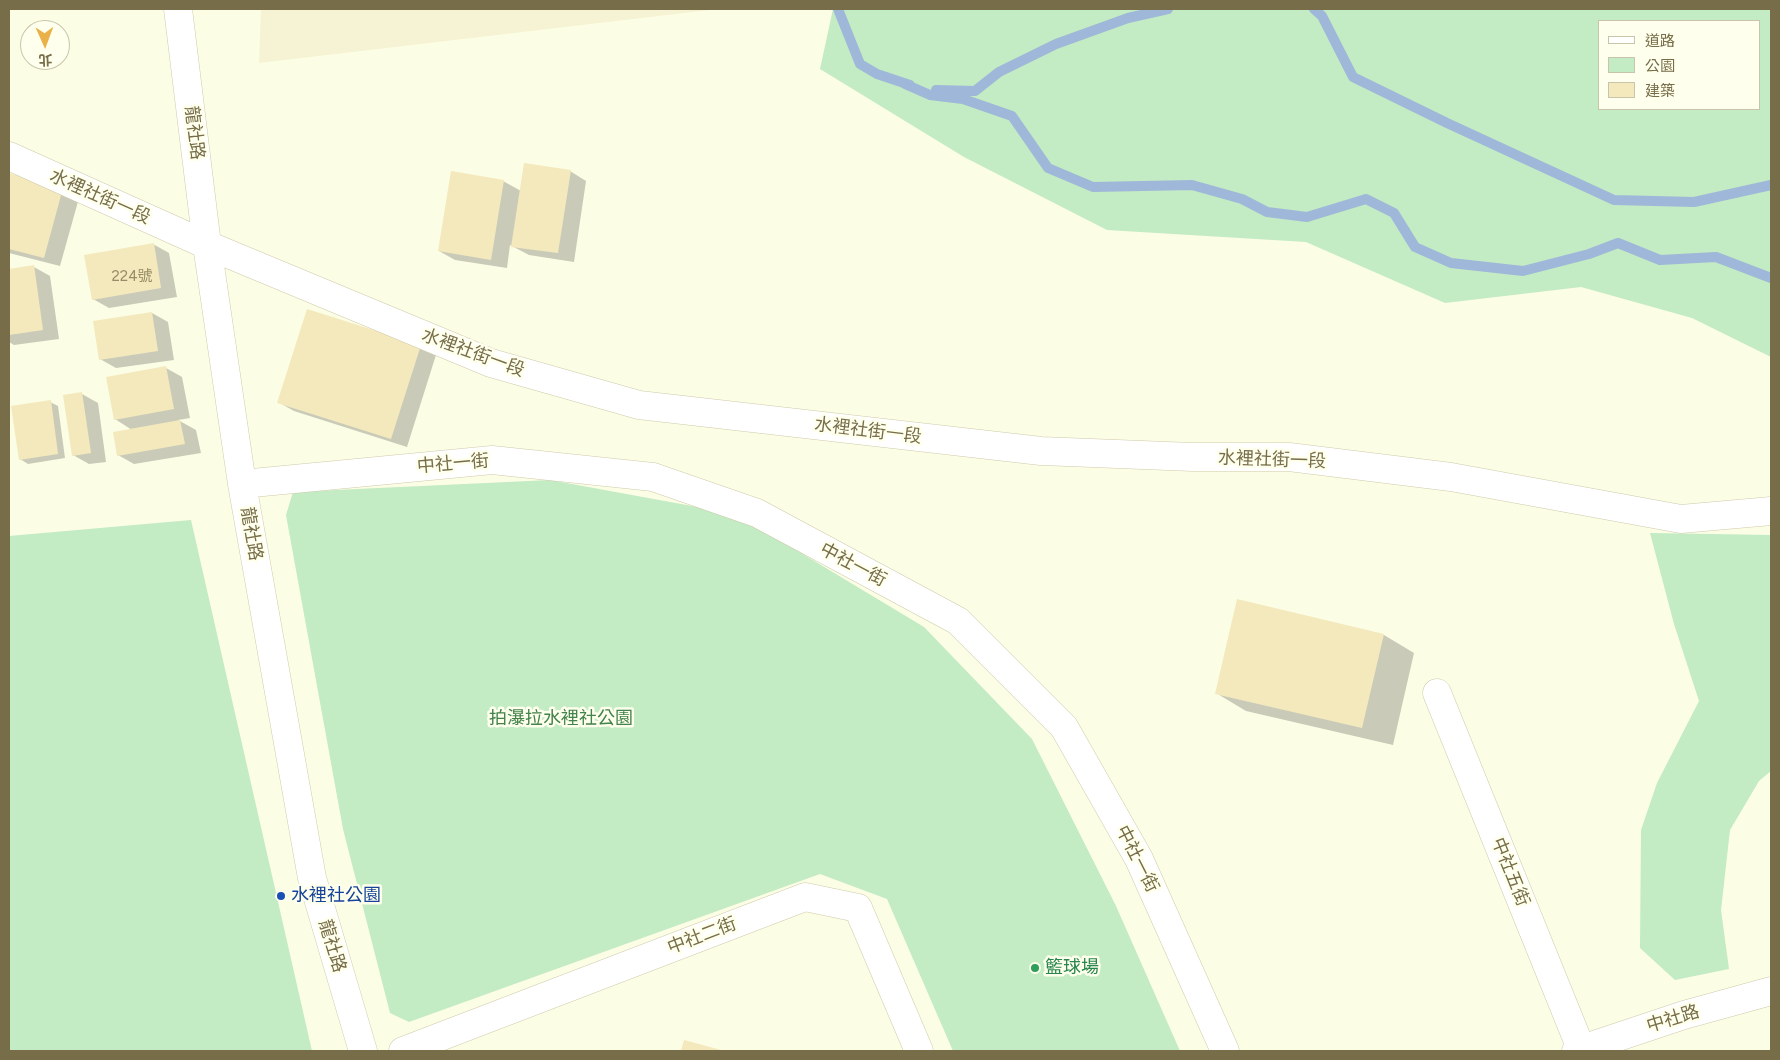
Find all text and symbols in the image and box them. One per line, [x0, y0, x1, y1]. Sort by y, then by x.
north arrow [20, 20, 70, 70]
legend [1598, 20, 1760, 110]
text: 道路 [1645, 32, 1675, 50]
text: 北 [38, 51, 53, 68]
text: 公園 [1645, 57, 1675, 75]
text: 建築 [1645, 82, 1675, 100]
street label: 龍社路 [180, 105, 208, 161]
street label: 水裡社街一段 [46, 165, 154, 229]
house number: 224號 [111, 268, 153, 286]
street label: 水裡社街一段 [419, 324, 527, 382]
street label: 水裡社街一段 [813, 414, 923, 448]
street label: 水裡社街一段 [1218, 447, 1326, 473]
street label: 中社一街 [416, 450, 490, 478]
street label: 龍社路 [236, 506, 266, 562]
street label: 中社一街 [816, 539, 890, 591]
park label: 拍瀑拉水裡社公園 [489, 708, 633, 730]
street label: 中社一街 [1111, 822, 1163, 896]
street label: 中社五街 [1487, 835, 1533, 909]
place label: 水裡社公園 [291, 885, 381, 907]
marker: 水裡社公園 [275, 890, 287, 902]
street label: 中社二街 [665, 913, 739, 959]
street label: 龍社路 [314, 917, 350, 975]
place label: 籃球場 [1045, 957, 1099, 979]
marker: 籃球場 [1029, 962, 1041, 974]
street label: 中社路 [1644, 1001, 1702, 1037]

